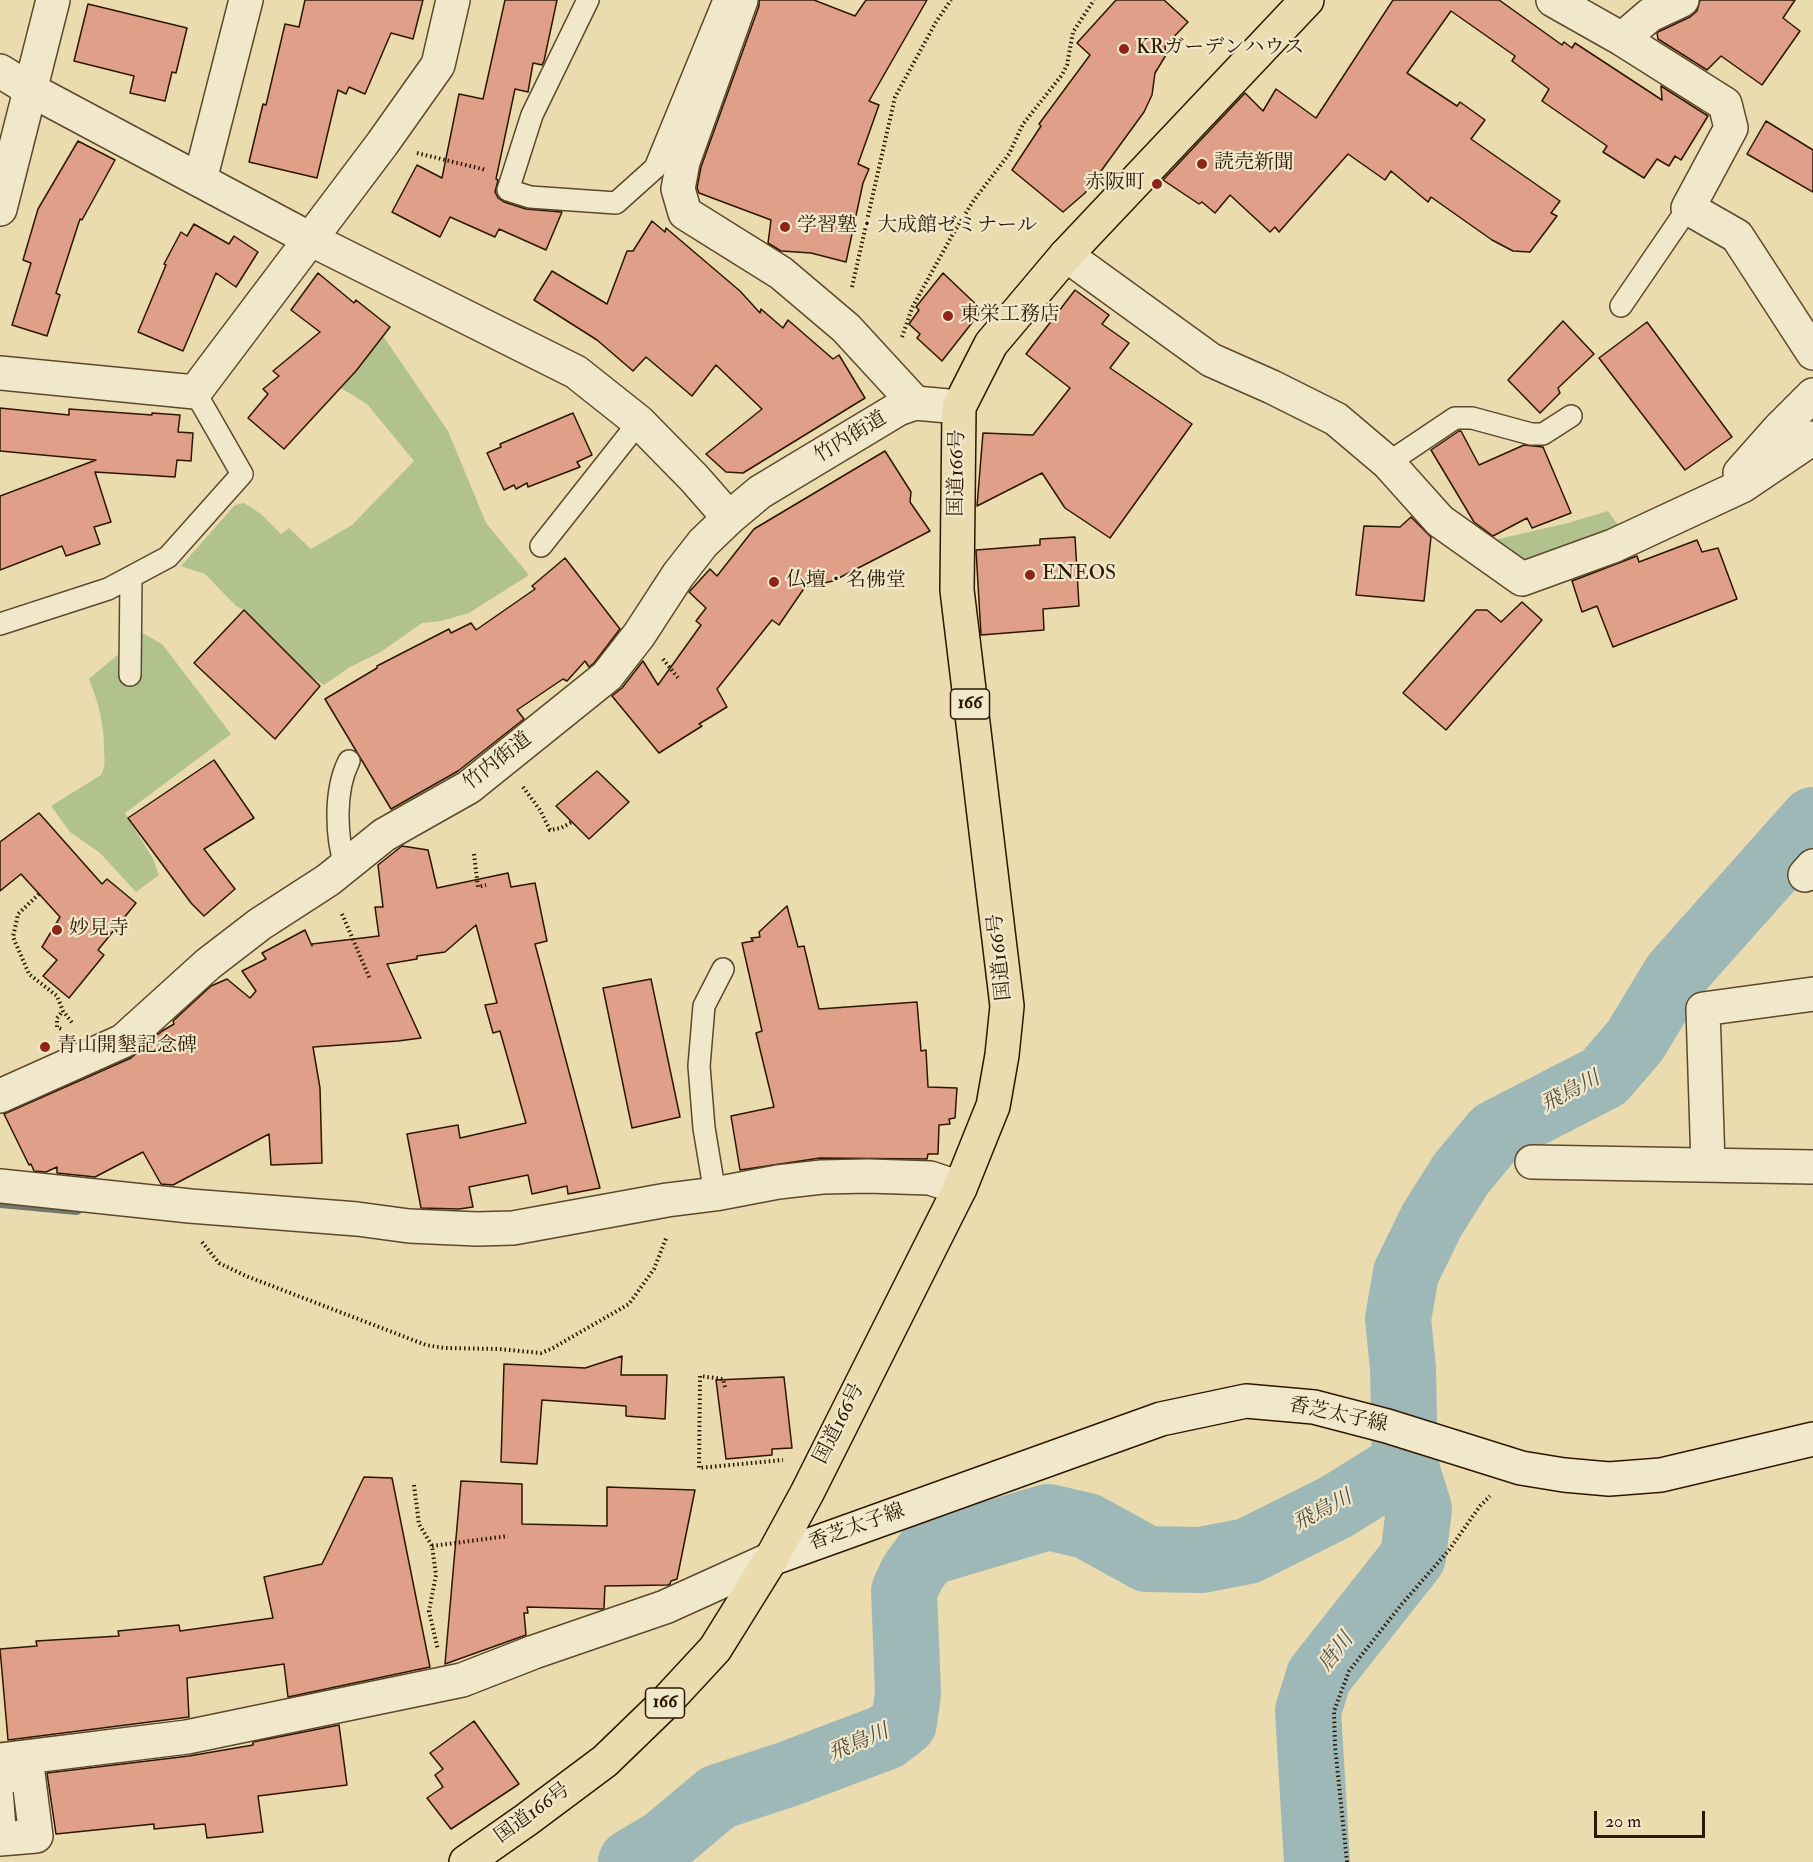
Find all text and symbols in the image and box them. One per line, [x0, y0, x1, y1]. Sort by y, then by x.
place label: KRガーデンハウス [1136, 37, 1304, 61]
marker: KRガーデンハウス [1117, 42, 1131, 56]
place label: 読売新聞 [1214, 152, 1294, 176]
marker: 読売新聞 [1195, 157, 1209, 171]
place label: 赤阪町 [1085, 172, 1145, 196]
marker: 赤阪町 [1150, 177, 1164, 191]
place label: 学習塾・大成館ゼミナール [797, 215, 1037, 239]
marker: 学習塾・大成館ゼミナール [778, 220, 792, 234]
place label: 東栄工務店 [960, 304, 1060, 328]
marker: 東栄工務店 [941, 309, 955, 323]
street label: 竹内街道 [811, 407, 891, 469]
street label: 国道166号 [945, 429, 971, 517]
place label: ENEOS [1042, 563, 1116, 587]
marker: ENEOS [1023, 568, 1037, 582]
place label: 仏壇・名佛堂 [786, 570, 906, 594]
marker: 仏壇・名佛堂 [767, 575, 781, 589]
road number: 166 [950, 689, 990, 719]
street label: 竹内街道 [459, 728, 537, 796]
street label: 国道166号 [985, 912, 1017, 1002]
place label: 妙見寺 [69, 918, 129, 942]
marker: 妙見寺 [50, 923, 64, 937]
place label: 青山開墾記念碑 [57, 1035, 197, 1059]
marker: 青山開墾記念碑 [38, 1040, 52, 1054]
water label: 飛鳥川 [1537, 1067, 1605, 1119]
street label: 国道166号 [810, 1380, 870, 1468]
street label: 香芝太子線 [1287, 1394, 1389, 1438]
water label: 飛鳥川 [1289, 1486, 1357, 1538]
street label: 香芝太子線 [806, 1500, 908, 1556]
water label: 唐川 [1314, 1629, 1360, 1677]
road number: 166 [646, 1688, 684, 1718]
water label: 飛鳥川 [825, 1720, 893, 1768]
street label: 国道166号 [491, 1779, 575, 1849]
scale bar [1597, 1799, 1708, 1837]
text: 20 m [1605, 1810, 1641, 1833]

